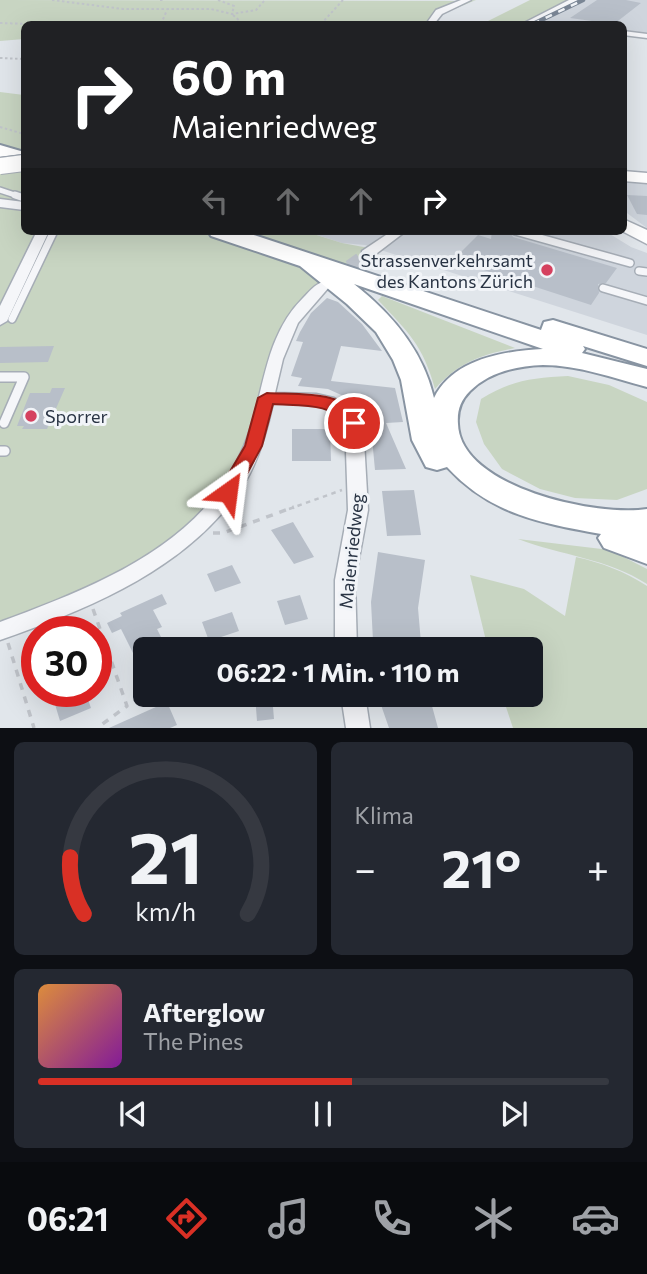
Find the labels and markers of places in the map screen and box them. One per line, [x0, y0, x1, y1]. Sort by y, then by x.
place label: Strassenverkehrsamt des Kantons Zürich [361, 249, 533, 292]
marker: Strassenverkehrsamt des Kantons Zürich [539, 262, 555, 278]
pin [324, 393, 384, 453]
place label: Sporrer [45, 405, 108, 427]
marker: Sporrer [23, 408, 39, 424]

